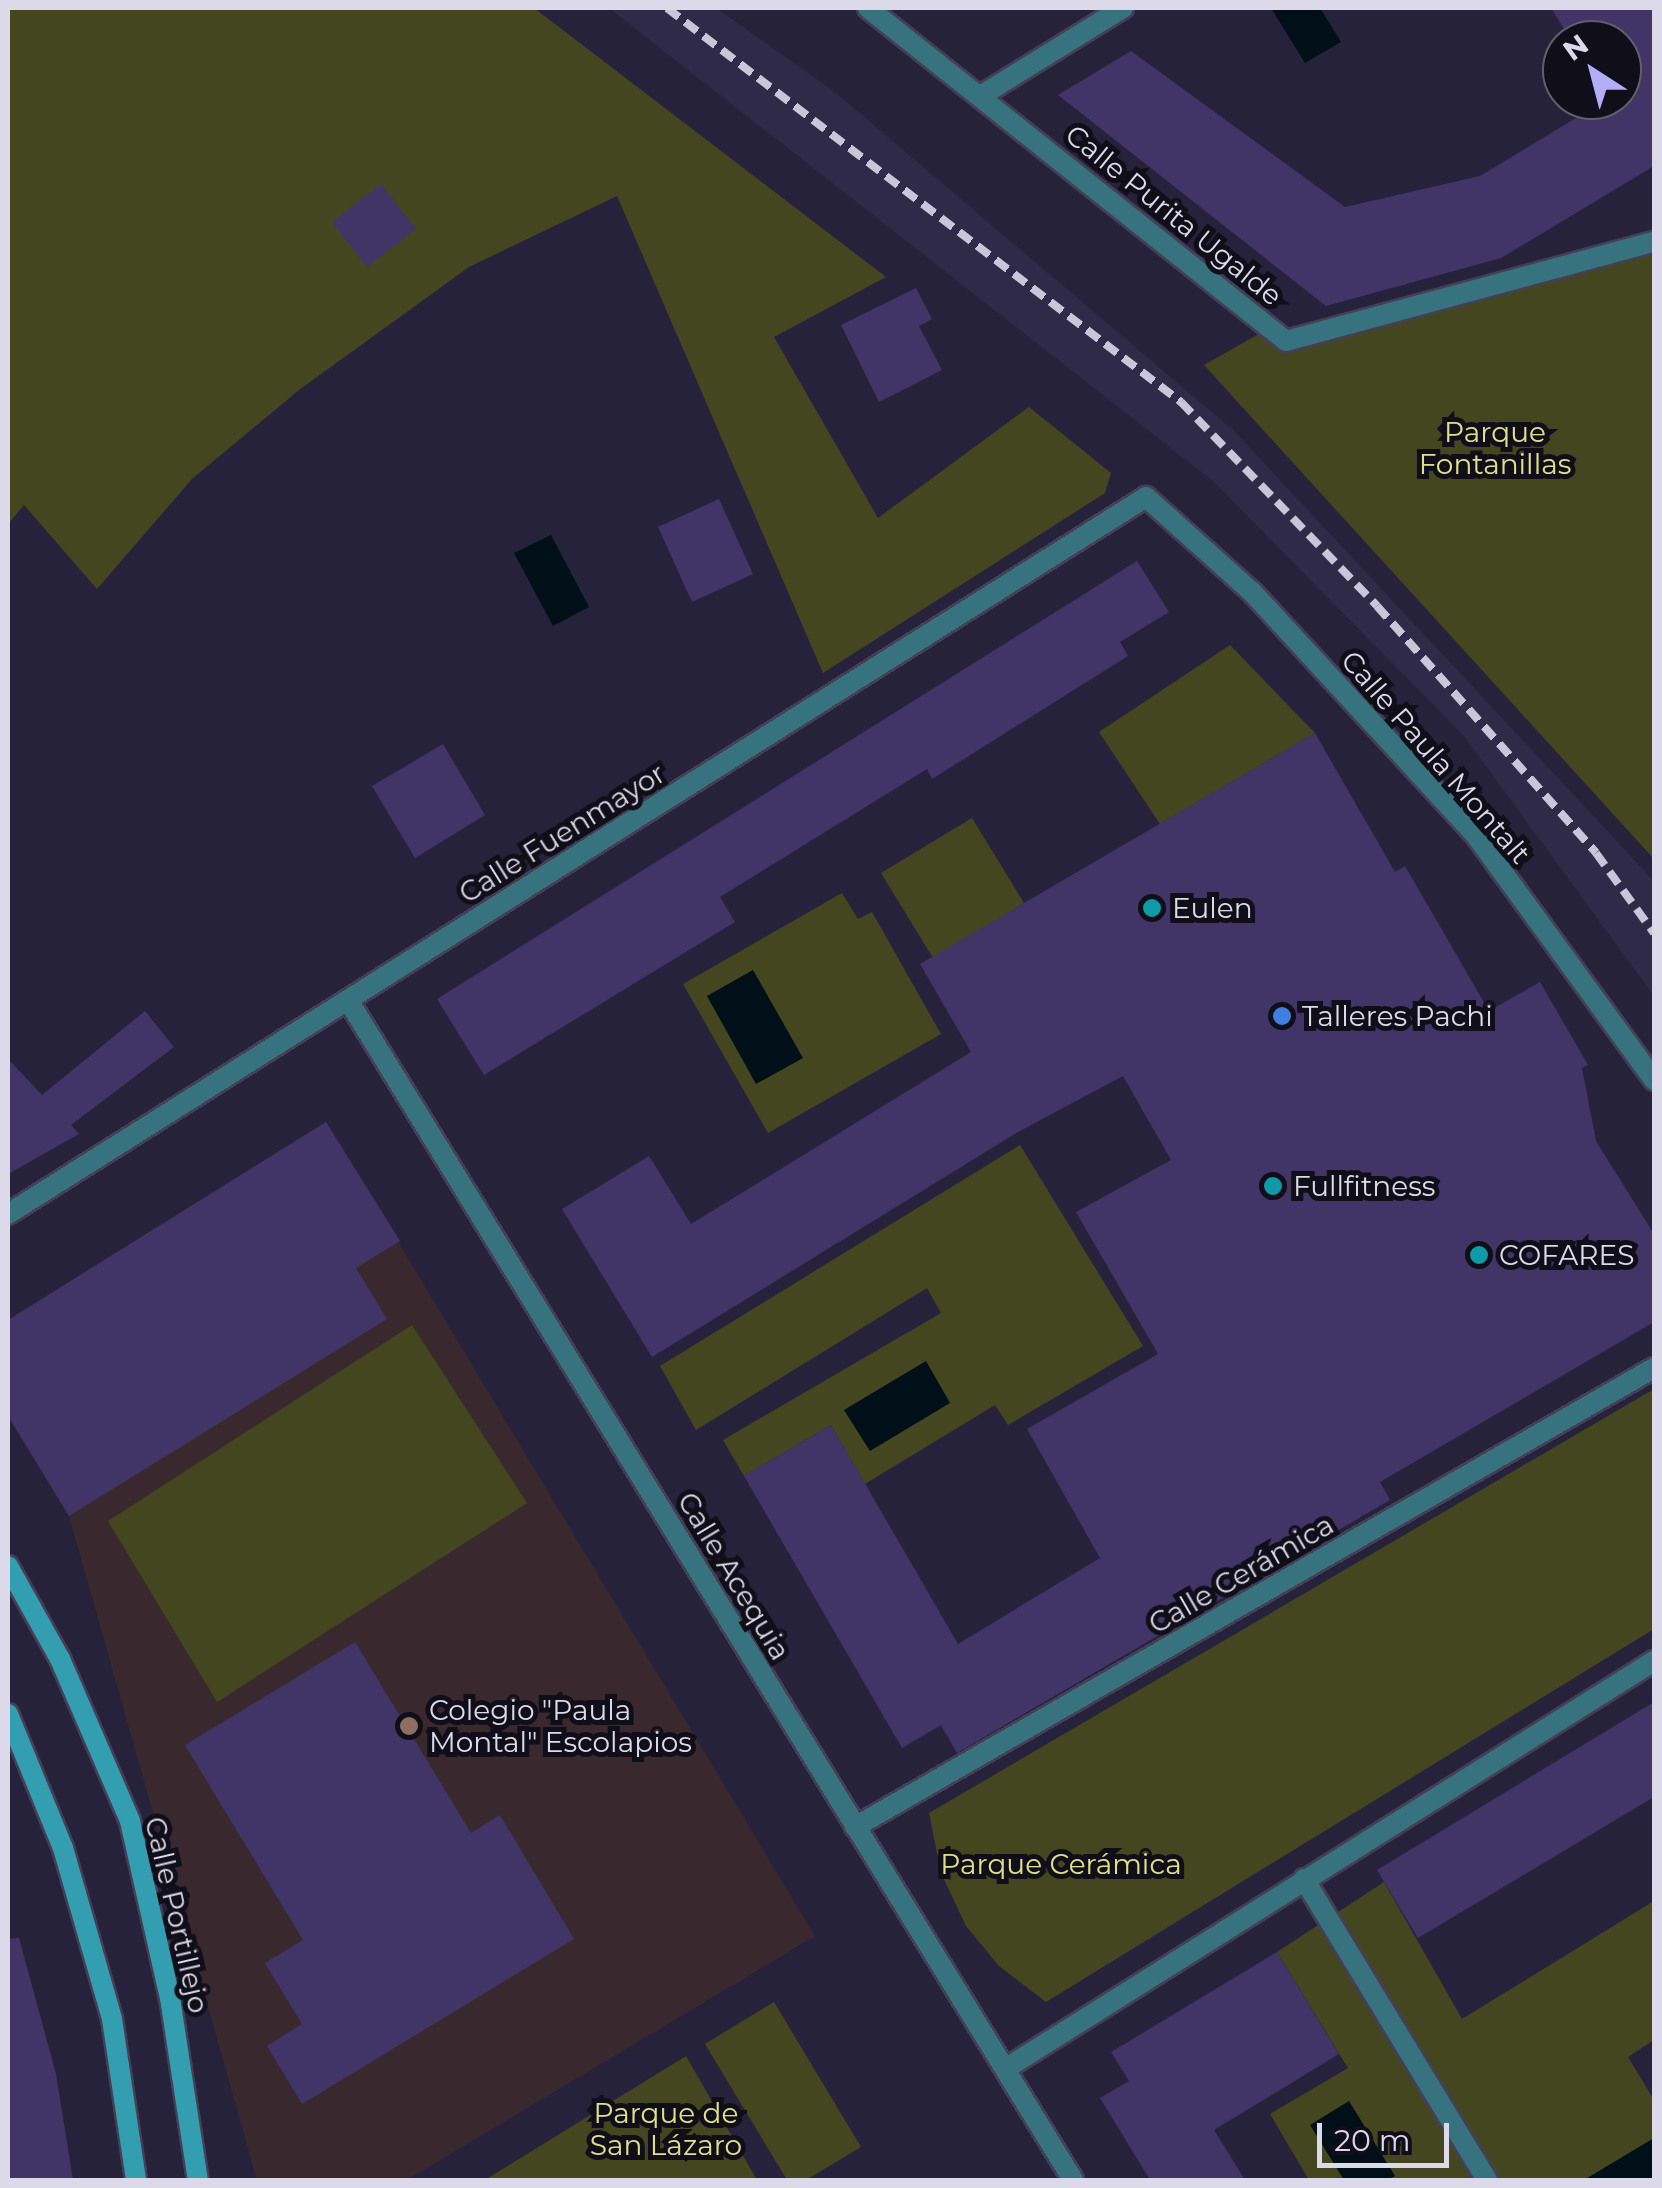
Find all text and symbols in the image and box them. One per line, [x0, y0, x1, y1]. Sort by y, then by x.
north arrow [1542, 20, 1642, 120]
text: N [1556, 27, 1595, 68]
street label: Calle Purita Ugalde [1059, 117, 1289, 313]
park label: Parque Fontanillas [1419, 415, 1571, 481]
street label: Calle Paula Montalt [1334, 644, 1538, 870]
street label: Calle Fuenmayor [453, 756, 671, 910]
place label: Eulen [1172, 891, 1253, 925]
marker: Eulen [1141, 897, 1163, 919]
place label: Talleres Pachi [1302, 999, 1493, 1033]
marker: Talleres Pachi [1271, 1005, 1293, 1027]
place label: Fullfitness [1293, 1169, 1435, 1203]
marker: Fullfitness [1262, 1175, 1284, 1197]
place label: COFARES [1499, 1238, 1634, 1272]
marker: COFARES [1468, 1244, 1490, 1266]
street label: Calle Acequia [671, 1486, 797, 1666]
street label: Calle Cerámica [1143, 1508, 1339, 1640]
place label: Colegio "Paula Montal" Escolapios [429, 1693, 692, 1759]
marker: Colegio "Paula Montal" Escolapios [398, 1715, 420, 1737]
street label: Calle Portillejo [138, 1814, 216, 2016]
park label: Parque Cerámica [940, 1847, 1182, 1881]
park label: Parque de San Lázaro [590, 2096, 742, 2162]
scale bar [1322, 2103, 1454, 2165]
text: 20 m [1334, 2122, 1411, 2159]

